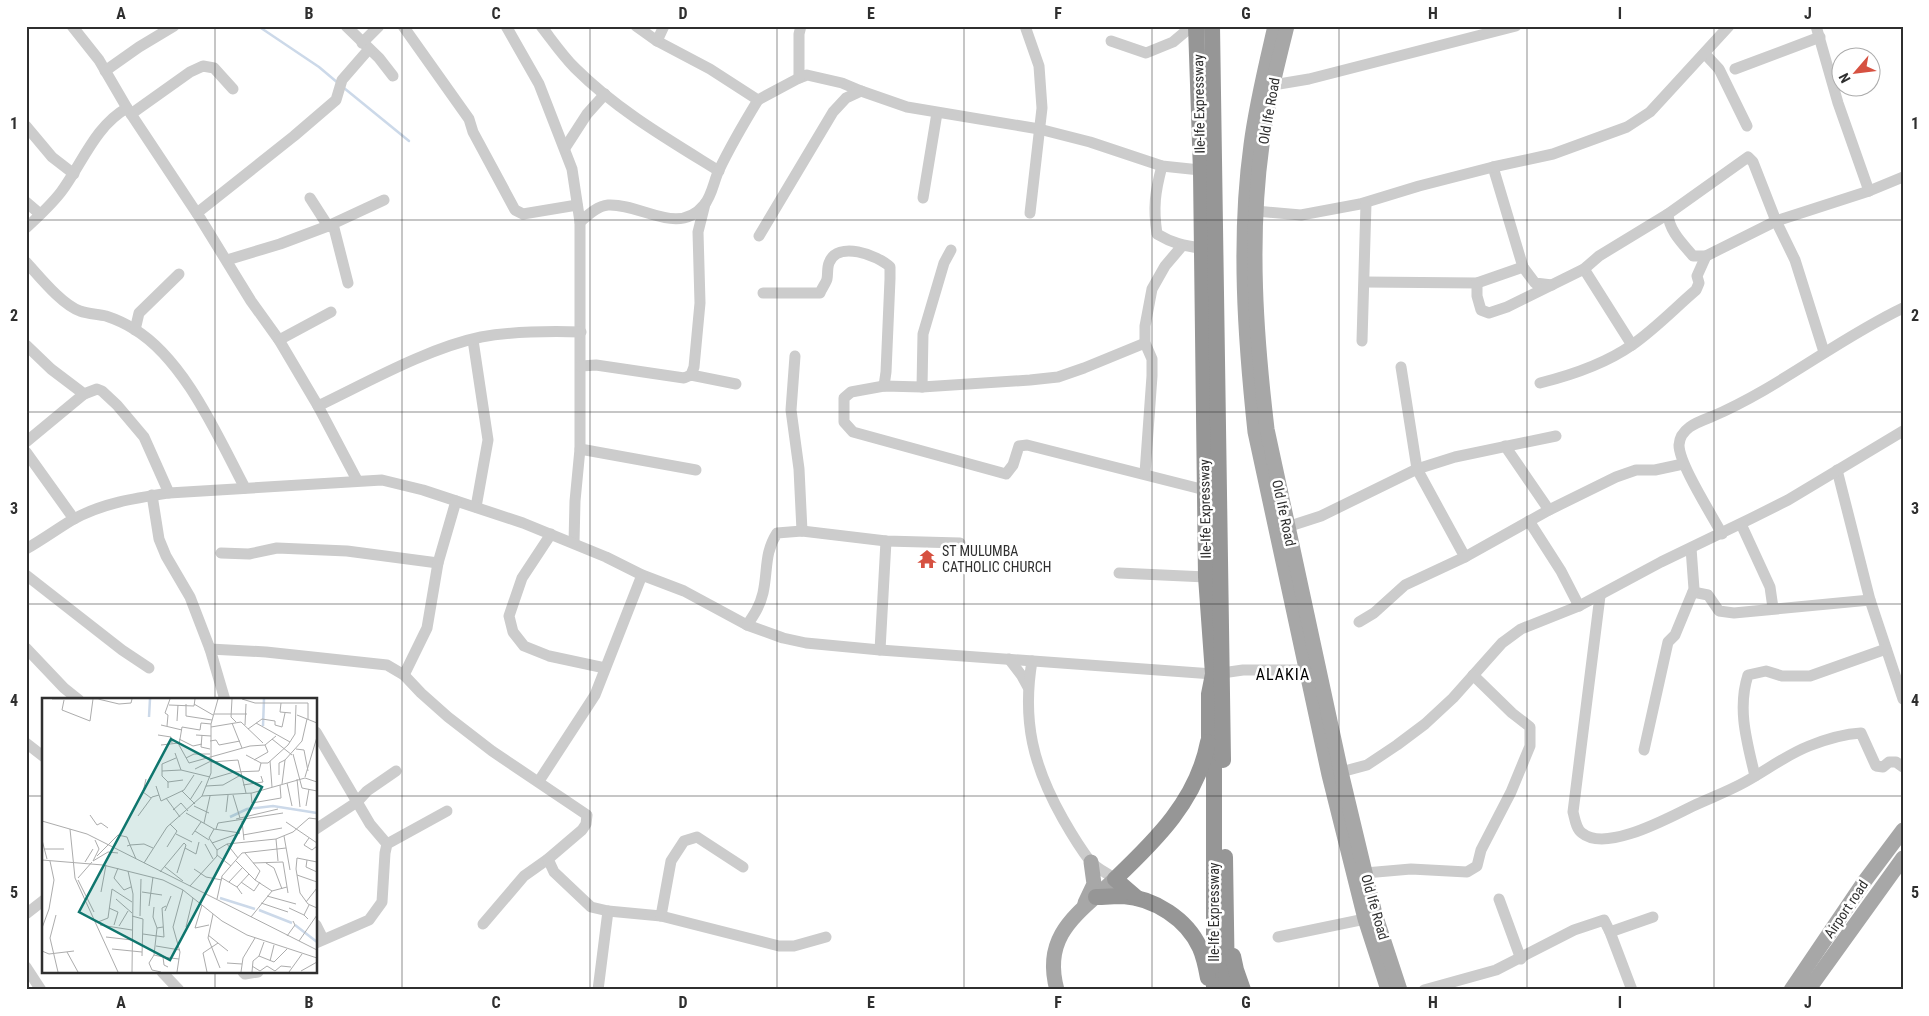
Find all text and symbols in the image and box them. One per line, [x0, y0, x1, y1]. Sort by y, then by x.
text: A [116, 4, 126, 23]
text: B [305, 4, 314, 23]
text: C [491, 4, 501, 23]
text: D [678, 4, 688, 23]
text: E [867, 4, 875, 23]
text: F [1054, 4, 1062, 23]
text: G [1241, 4, 1251, 23]
text: H [1428, 4, 1438, 23]
text: I [1618, 4, 1622, 23]
text: J [1804, 4, 1812, 23]
north arrow [1832, 48, 1882, 98]
street label: Ile-Ife Expressway [1190, 54, 1208, 154]
text: N [1835, 71, 1854, 86]
street label: Old Ife Road [1255, 76, 1283, 146]
text: 1 [10, 114, 18, 133]
text: 1 [1911, 114, 1919, 133]
text: 2 [10, 306, 18, 325]
text: 2 [1911, 306, 1919, 325]
street label: Ile-Ife Expressway [1196, 459, 1214, 559]
street label: Old Ife Road [1269, 478, 1299, 548]
text: 3 [10, 499, 18, 518]
text: 3 [1911, 499, 1919, 518]
place label: ST MULUMBA CATHOLIC CHURCH [942, 543, 1051, 575]
temple icon: ST MULUMBA CATHOLIC CHURCH [916, 548, 938, 570]
district label: ALAKIA [1256, 665, 1310, 684]
text: 4 [10, 691, 18, 710]
text: 4 [1911, 691, 1919, 710]
inset map [42, 698, 318, 974]
street label: Ile-Ife Expressway [1206, 862, 1222, 962]
street label: Old Ife Road [1358, 872, 1392, 942]
street label: Airport road [1821, 877, 1871, 941]
text: 5 [10, 883, 18, 902]
text: 5 [1911, 883, 1919, 902]
text: A [116, 993, 126, 1012]
text: B [305, 993, 314, 1012]
text: C [491, 993, 501, 1012]
text: D [678, 993, 688, 1012]
text: E [867, 993, 875, 1012]
text: F [1054, 993, 1062, 1012]
text: G [1241, 993, 1251, 1012]
text: H [1428, 993, 1438, 1012]
text: I [1618, 993, 1622, 1012]
text: J [1804, 993, 1812, 1012]

